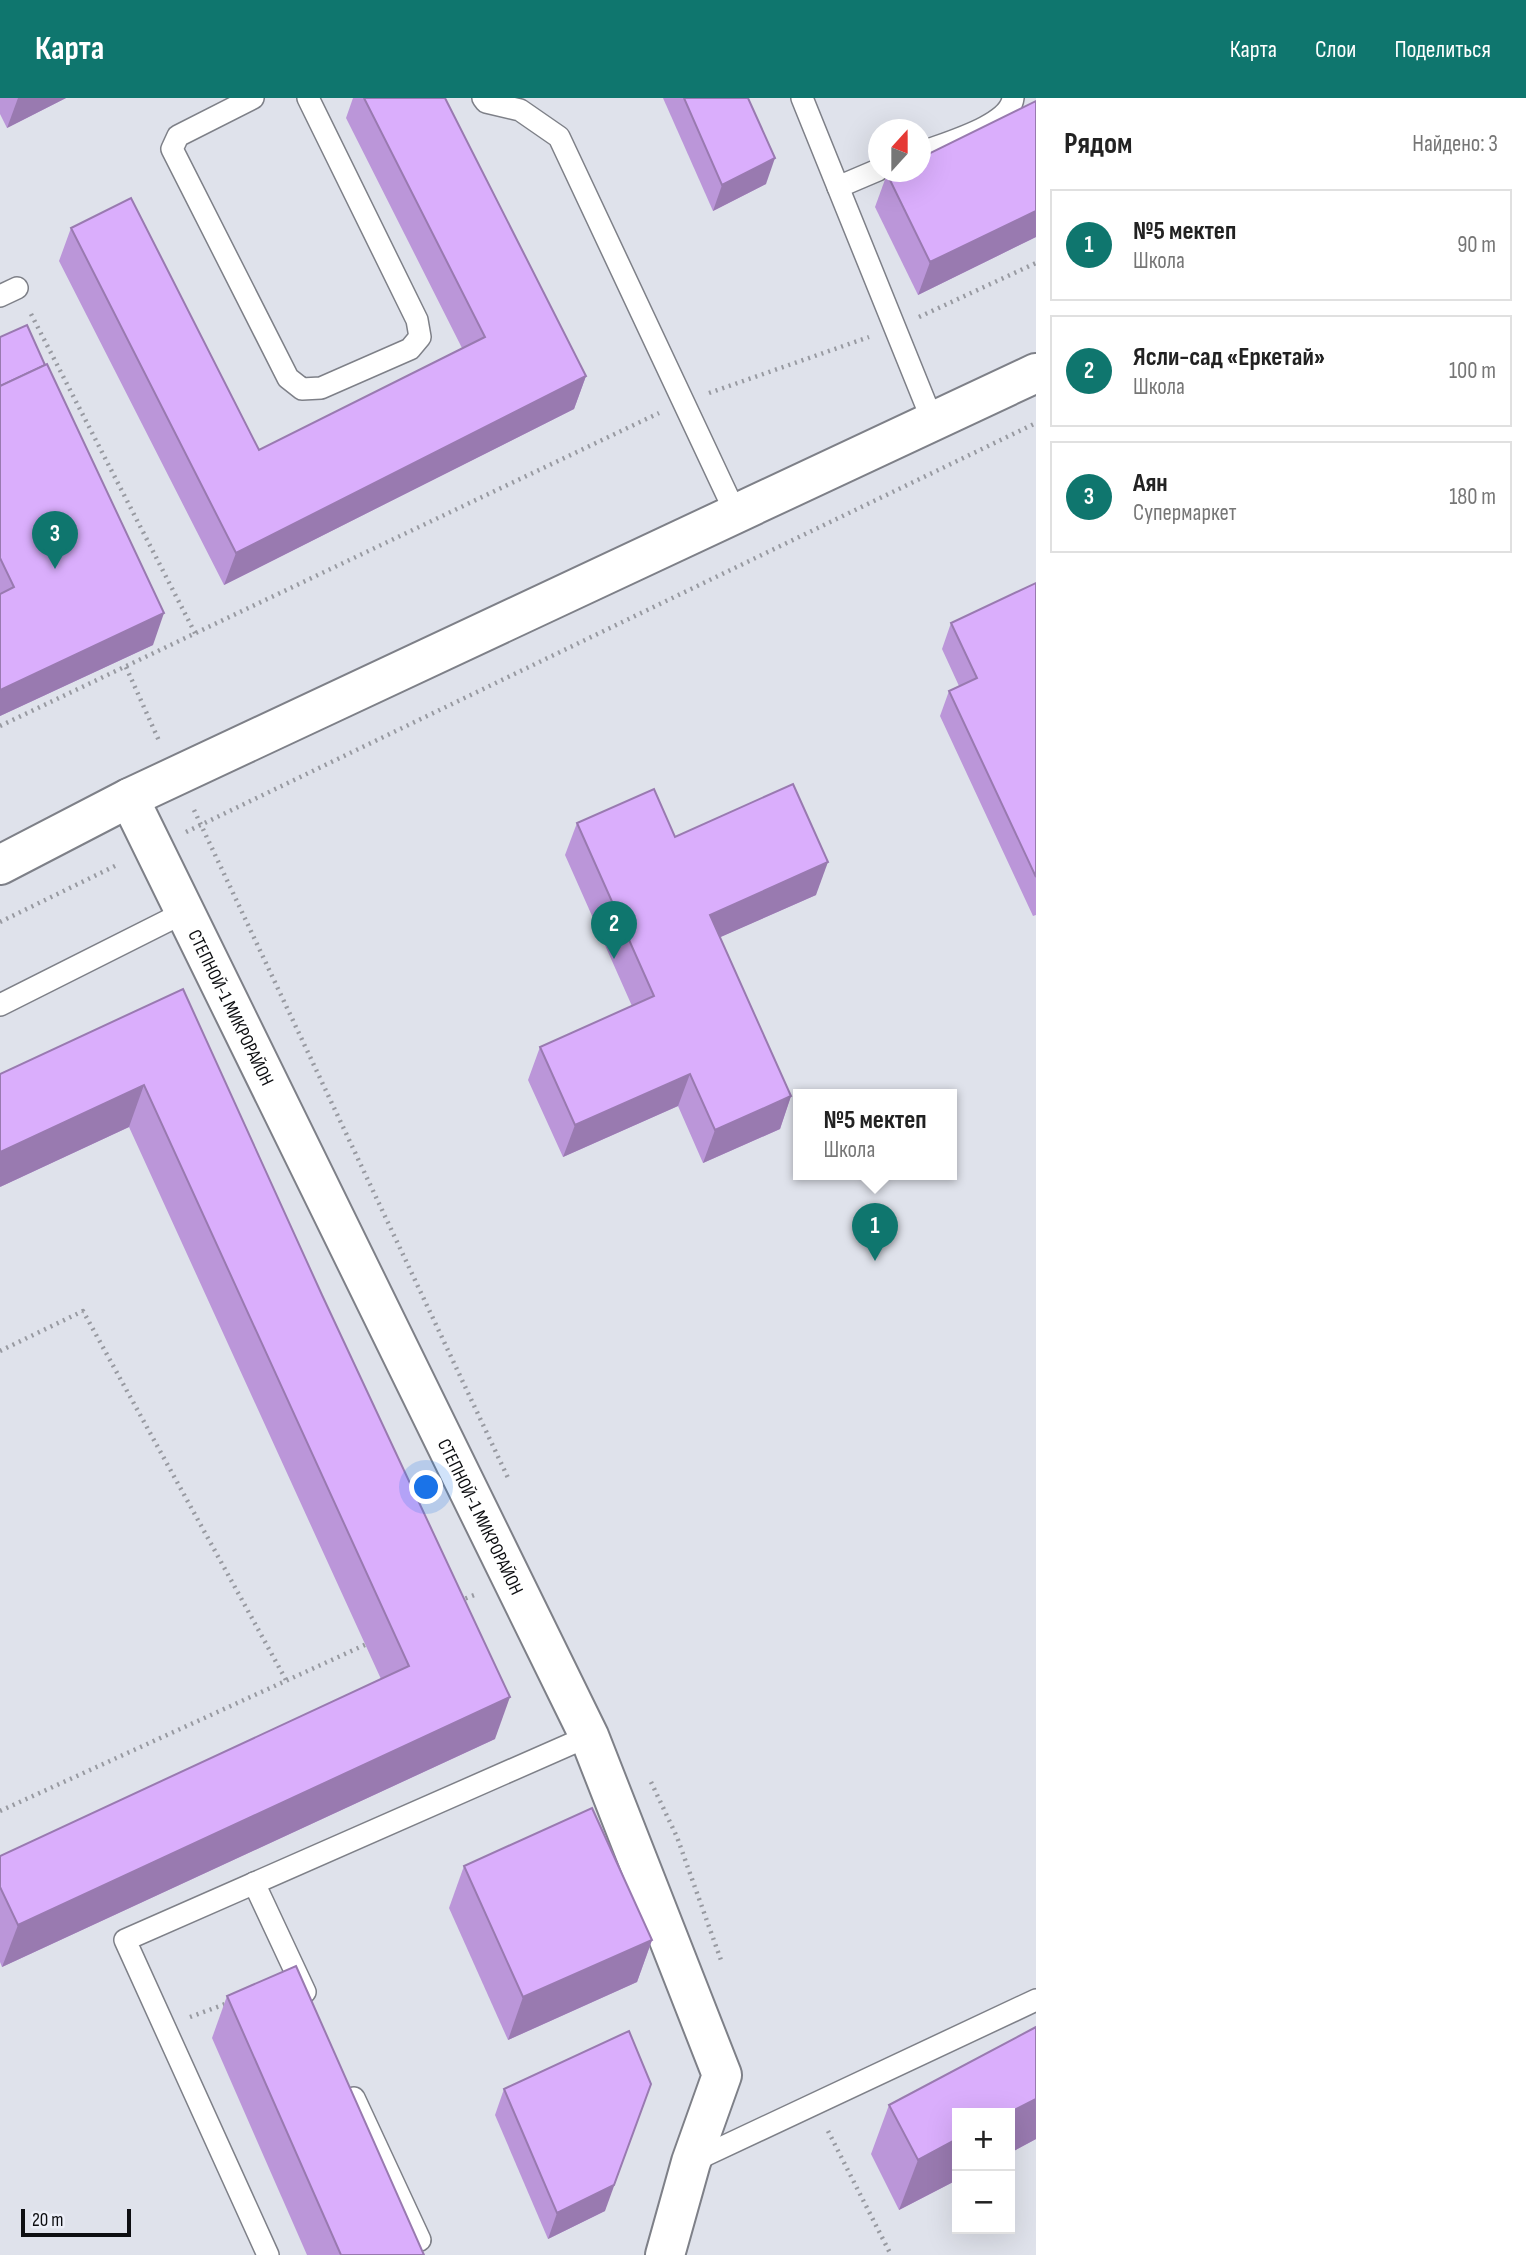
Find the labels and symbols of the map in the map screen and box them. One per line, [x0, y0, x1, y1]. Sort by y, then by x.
north arrow [868, 119, 931, 182]
pin: 3 [32, 511, 78, 569]
pin: 2 [591, 901, 637, 959]
street label: СТЕПНОЙ-1 МИКРОРАЙОН [182, 926, 278, 1090]
pin: 1 [852, 1203, 898, 1261]
street label: СТЕПНОЙ-1 МИКРОРАЙОН [432, 1435, 528, 1599]
your location [409, 1470, 443, 1504]
scale bar [21, 2206, 131, 2238]

